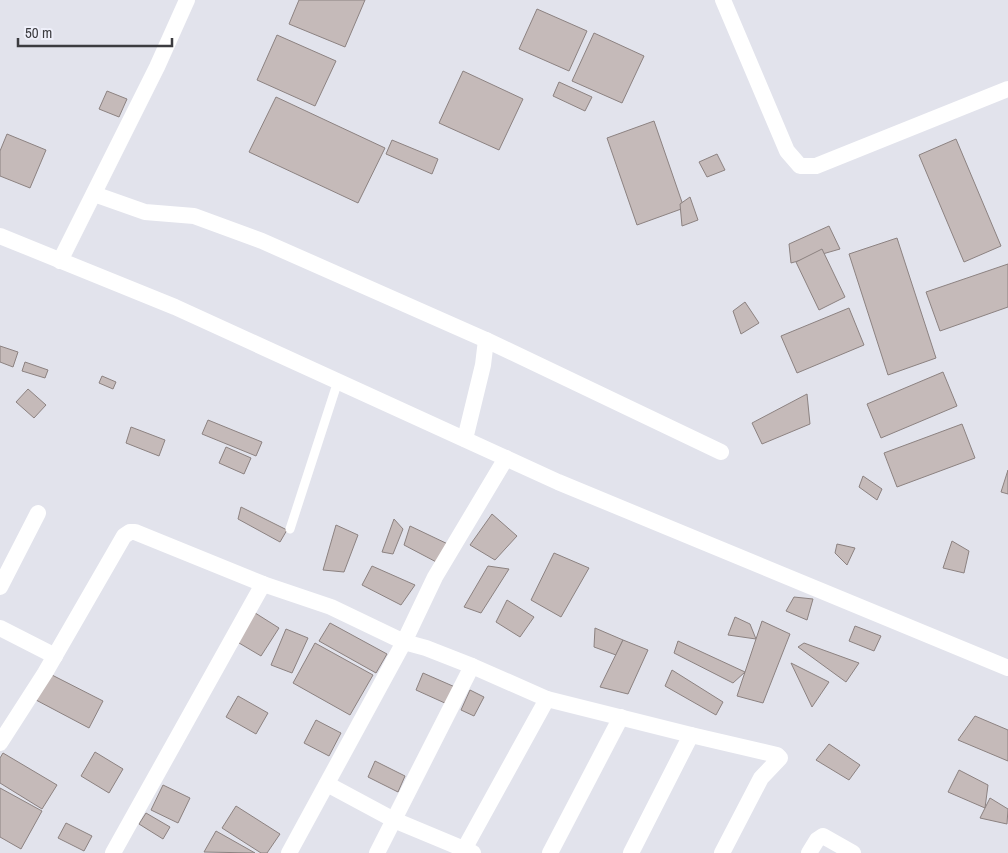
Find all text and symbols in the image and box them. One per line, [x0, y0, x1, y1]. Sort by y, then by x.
scale bar [18, 15, 171, 47]
text: 50 m [25, 22, 52, 43]

